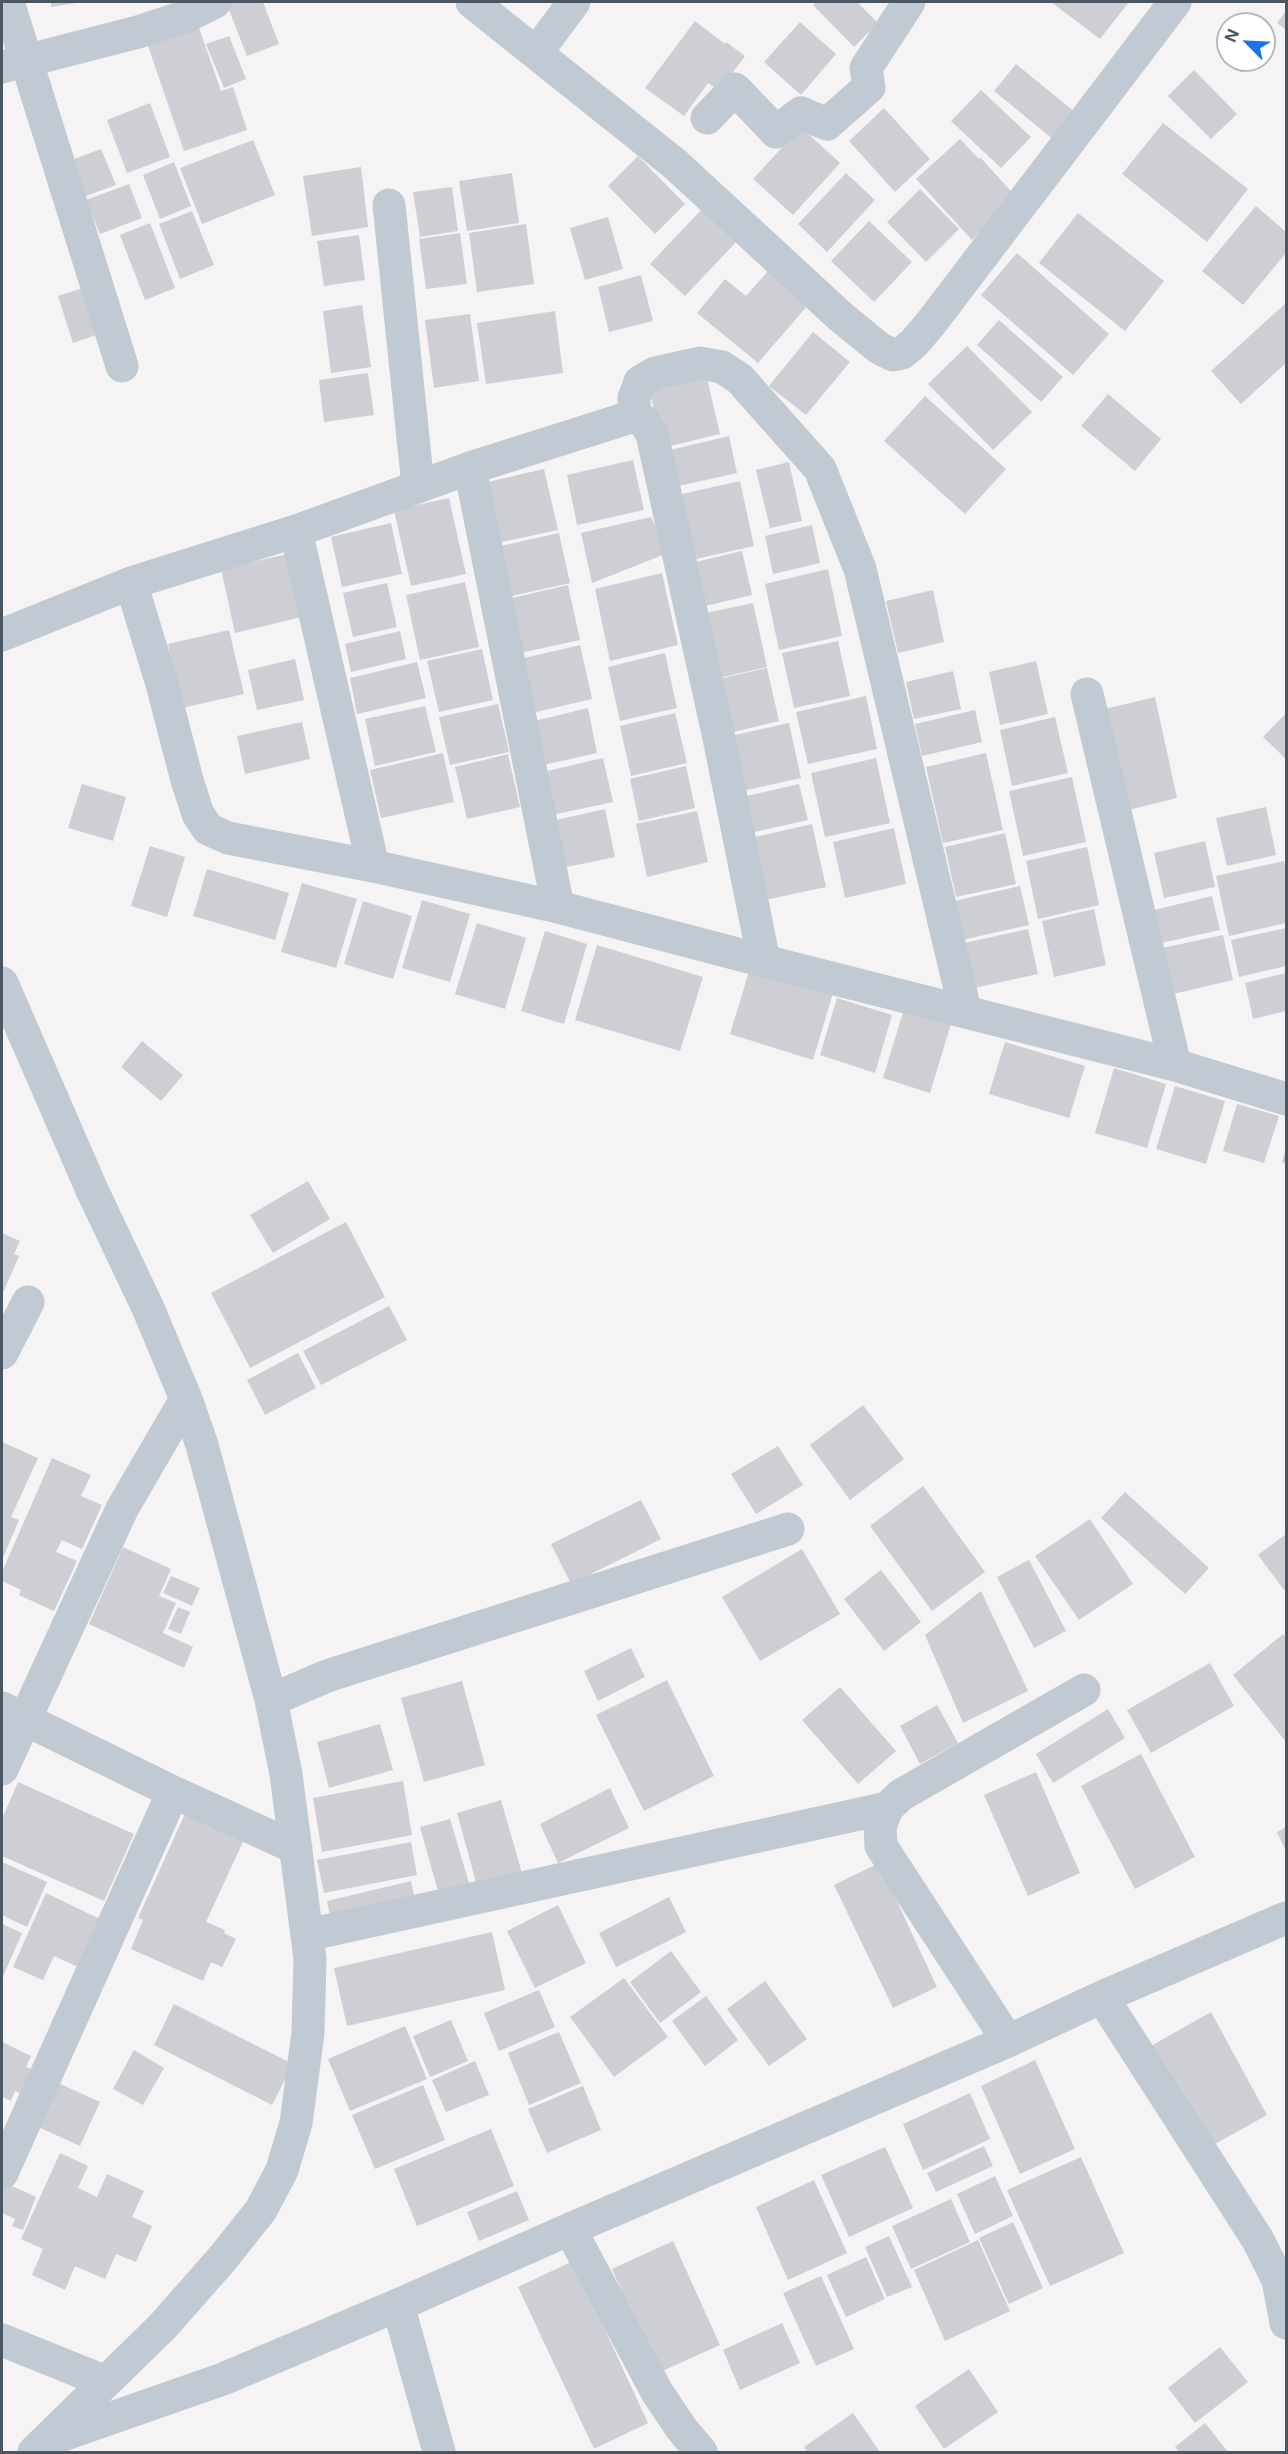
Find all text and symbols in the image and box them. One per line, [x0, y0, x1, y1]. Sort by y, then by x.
north arrow [1216, 12, 1276, 72]
text: N [1220, 26, 1243, 45]

